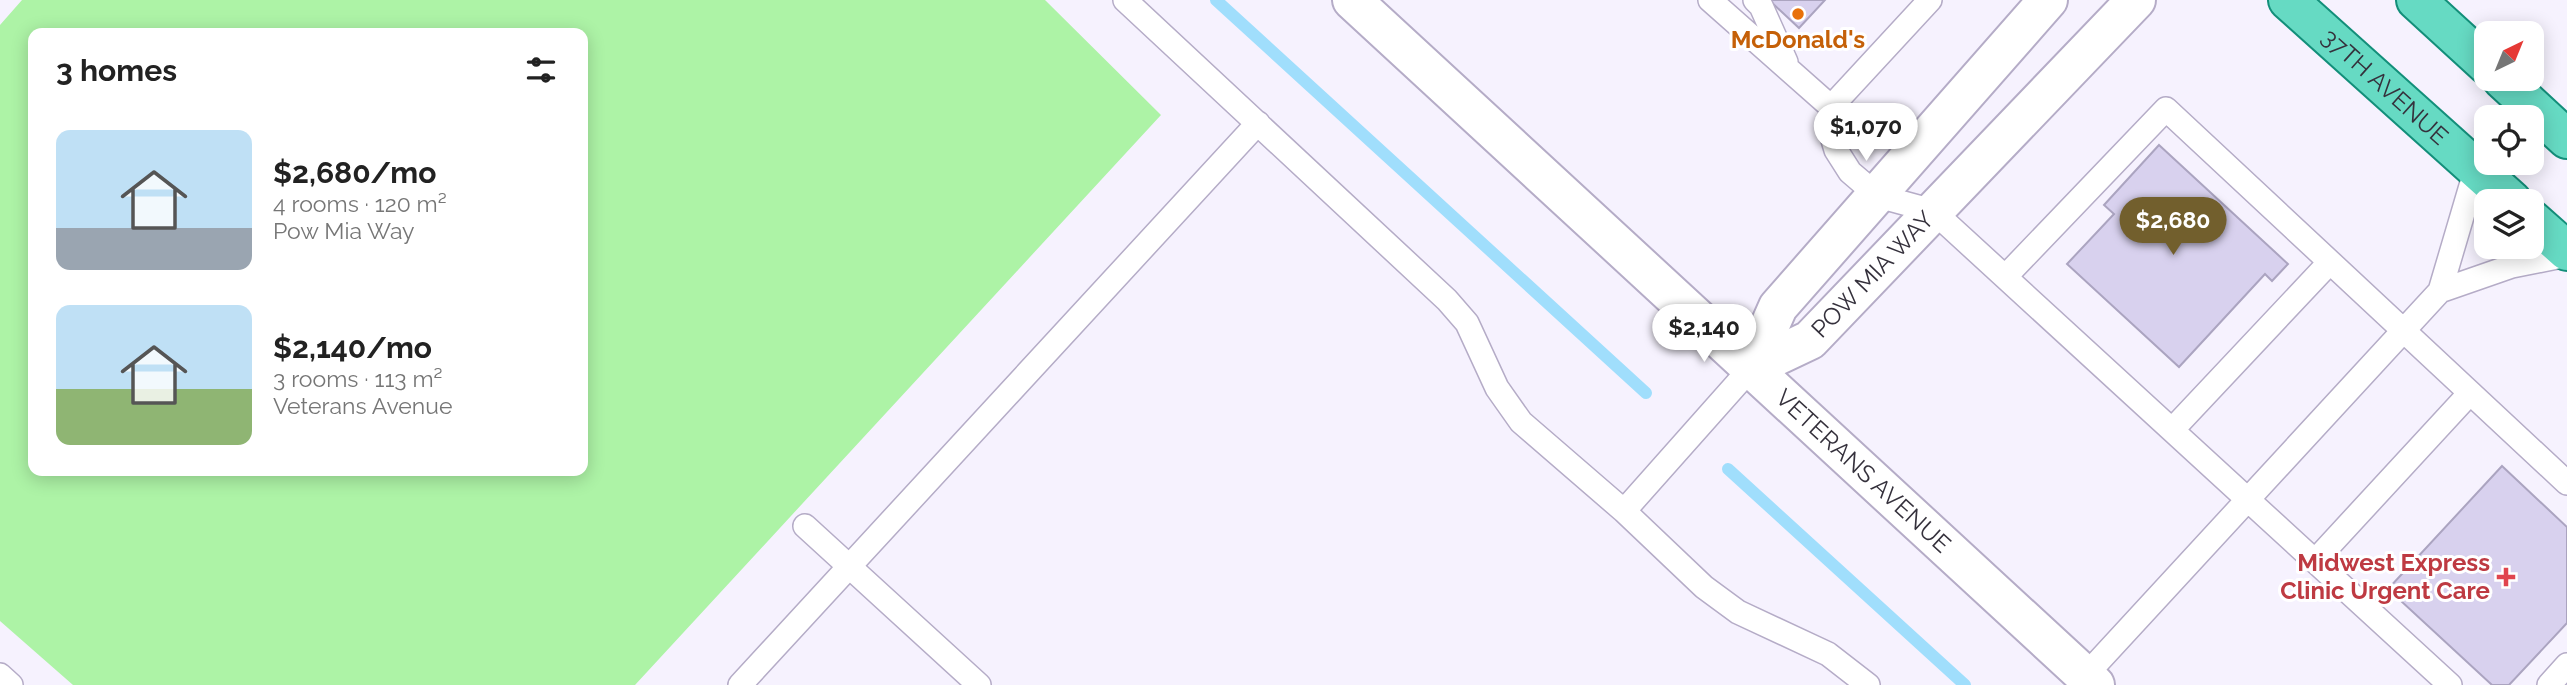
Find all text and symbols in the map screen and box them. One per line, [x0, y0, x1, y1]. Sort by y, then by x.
marker: McDonald's [1790, 6, 1806, 22]
north arrow [2474, 21, 2544, 91]
map controls [2474, 21, 2544, 259]
street label: 37TH AVENUE [2316, 22, 2454, 151]
place label: McDonald's [1731, 25, 1865, 54]
icon: filters [522, 51, 560, 89]
text: 3 homes [56, 53, 177, 88]
pin: $1,070 [1809, 104, 1923, 163]
button: locate [2474, 105, 2544, 175]
text: $1,070 [1830, 112, 1902, 139]
text: $2,680/mo [273, 155, 436, 190]
icon: home [112, 158, 196, 242]
button: layers [2474, 189, 2544, 259]
text: 4 rooms · 120 m² [273, 190, 447, 217]
pin: $2,680 [2116, 198, 2230, 257]
street label: POW MIA WAY [1805, 205, 1940, 343]
text: $2,680 [2136, 206, 2210, 233]
text: Pow Mia Way [273, 217, 415, 244]
pin: $2,140 [1647, 304, 1761, 364]
text: $2,140 [1668, 313, 1740, 340]
text: $2,140/mo [273, 330, 432, 365]
icon: home [112, 333, 196, 417]
text: 3 rooms · 113 m² [273, 365, 442, 392]
street label: VETERANS AVENUE [1770, 383, 1957, 559]
text: Veterans Avenue [273, 392, 452, 419]
place label: Midwest Express Clinic Urgent Care [2280, 548, 2490, 605]
marker: Midwest Express Clinic Urgent Care [2496, 567, 2516, 587]

